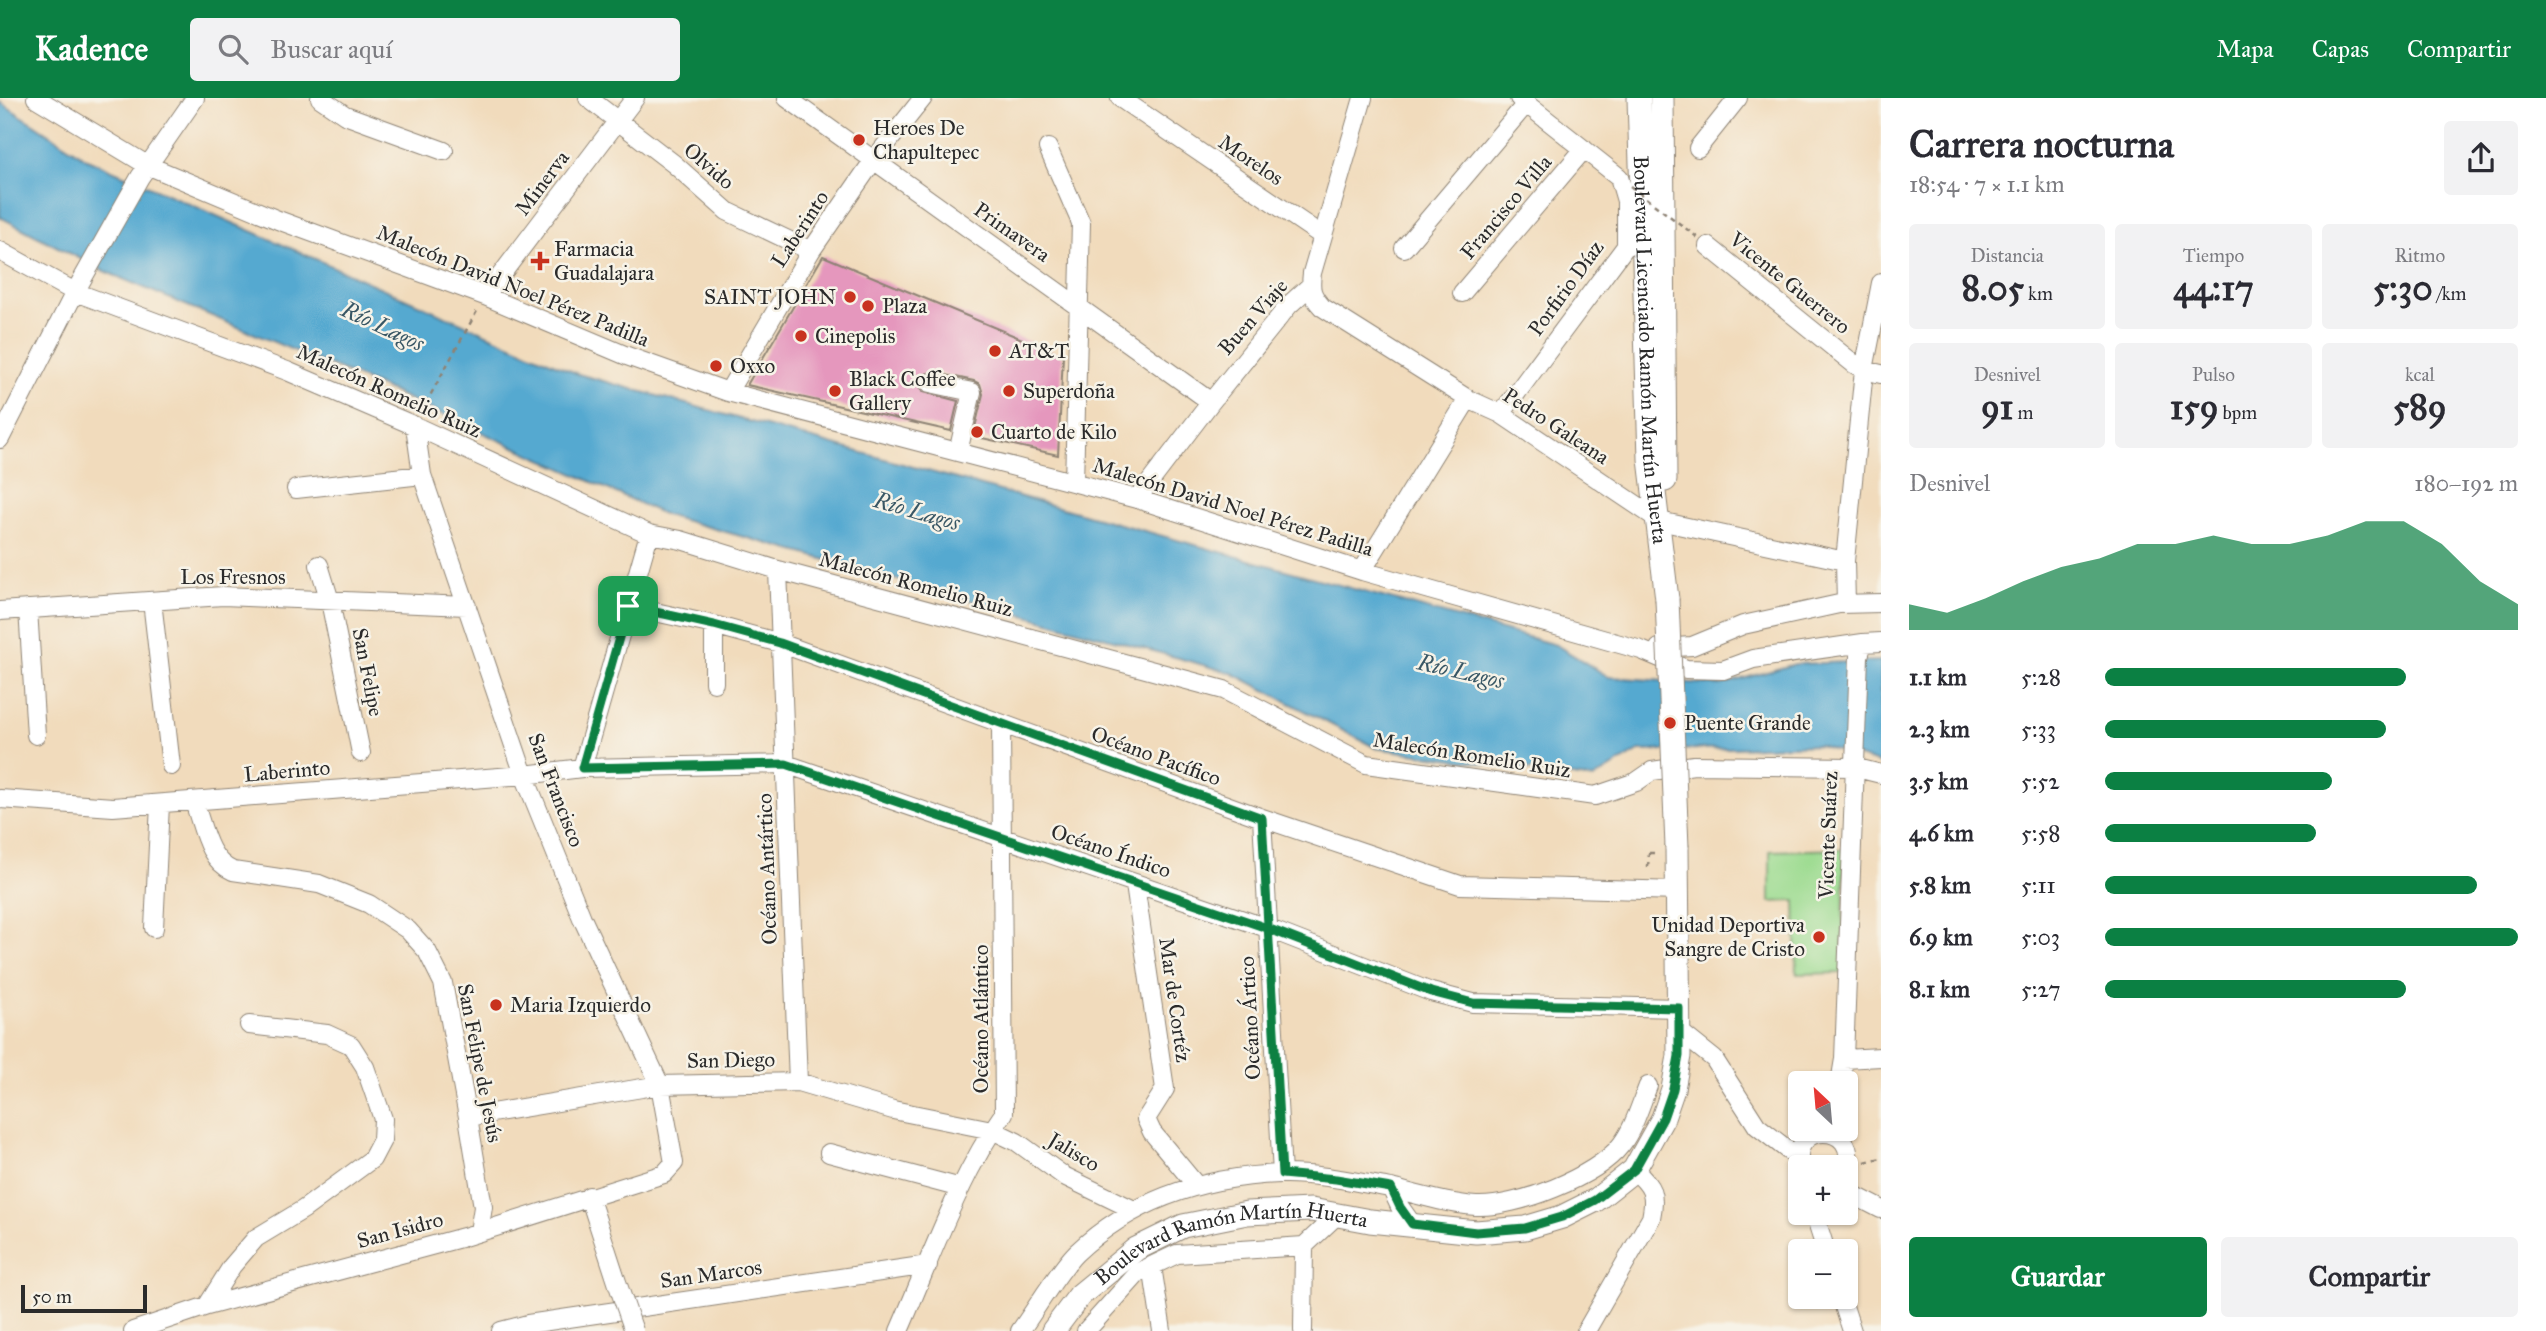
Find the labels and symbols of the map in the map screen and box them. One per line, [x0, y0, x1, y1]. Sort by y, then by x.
place label: Heroes De Chapultepec [873, 115, 980, 165]
street label: Morelos [1214, 129, 1288, 191]
marker: Heroes De Chapultepec [851, 132, 867, 148]
street label: Olvido [678, 137, 740, 195]
street label: Minerva [509, 145, 575, 221]
street label: Francisco Villa [1455, 149, 1557, 265]
street label: Boulevard Licenciado Ramón Martín Huerta [1628, 155, 1673, 545]
street label: Laberinto [766, 185, 835, 272]
street label: Primavera [969, 196, 1055, 268]
street label: Malecón David Noel Pérez Padilla [373, 219, 653, 353]
street label: Vicente Guerrero [1724, 226, 1856, 340]
street label: Porfirio Díaz [1523, 235, 1610, 341]
place label: Farmacia Guadalajara [554, 236, 654, 286]
marker: Farmacia Guadalajara [532, 253, 548, 269]
street label: Buen Viaje [1213, 273, 1293, 361]
place label: SAINT JOHN [704, 284, 836, 310]
marker: SAINT JOHN [842, 289, 858, 305]
place label: Plaza [882, 293, 927, 319]
water label: Río Lagos [336, 294, 429, 357]
marker: Plaza [860, 298, 876, 314]
place label: Cinepolis [815, 323, 895, 349]
marker: Cinepolis [793, 328, 809, 344]
street label: Malecón Romelio Ruiz [292, 338, 486, 444]
place label: AT&T [1008, 338, 1069, 364]
marker: AT&T [987, 343, 1003, 359]
place label: Oxxo [730, 353, 775, 379]
marker: Oxxo [708, 358, 724, 374]
place label: Black Coffee Gallery [849, 366, 956, 416]
place label: Superdoña [1023, 378, 1115, 404]
street label: Pedro Galeana [1498, 382, 1614, 470]
marker: Black Coffee Gallery [827, 383, 843, 399]
marker: Superdoña [1001, 383, 1017, 399]
place label: Cuarto de Kilo [991, 419, 1117, 445]
marker: Cuarto de Kilo [969, 424, 985, 440]
street label: Malecón David Noel Pérez Padilla [1090, 452, 1376, 562]
water label: Río Lagos [870, 485, 964, 537]
street label: Malecón Romelio Ruiz [816, 546, 1016, 622]
street label: Los Fresnos [180, 564, 286, 590]
pin [598, 576, 658, 636]
street label: San Felipe [347, 626, 389, 719]
water label: Río Lagos [1414, 647, 1507, 695]
place label: Puente Grande [1684, 710, 1811, 736]
marker: Puente Grande [1662, 715, 1678, 731]
street label: Océano Pacífico [1088, 721, 1225, 792]
street label: Malecón Romelio Ruiz [1371, 727, 1573, 784]
street label: San Francisco [522, 729, 590, 851]
street label: Laberinto [243, 754, 331, 788]
street label: Vicente Suárez [1813, 770, 1843, 901]
street label: Océano Antártico [751, 793, 783, 945]
street label: Océano Índico [1048, 817, 1175, 884]
place label: Unidad Deportiva Sangre de Cristo [1651, 912, 1805, 962]
marker: Unidad Deportiva Sangre de Cristo [1811, 929, 1827, 945]
street label: Mar de Cortéz [1153, 936, 1197, 1064]
street label: Océano Atlántico [968, 944, 994, 1094]
street label: Océano Ártico [1234, 955, 1266, 1081]
street label: San Felipe de Jesús [452, 981, 508, 1145]
place label: Maria Izquierdo [510, 992, 651, 1018]
marker: Maria Izquierdo [488, 997, 504, 1013]
street label: San Diego [687, 1046, 776, 1074]
north arrow [1788, 1071, 1858, 1141]
street label: Jalisco [1042, 1126, 1105, 1178]
street label: Boulevard Ramón Martín Huerta [1089, 1196, 1370, 1291]
street label: San Isidro [354, 1206, 446, 1254]
street label: San Marcos [658, 1254, 764, 1294]
scale bar [21, 1282, 147, 1314]

